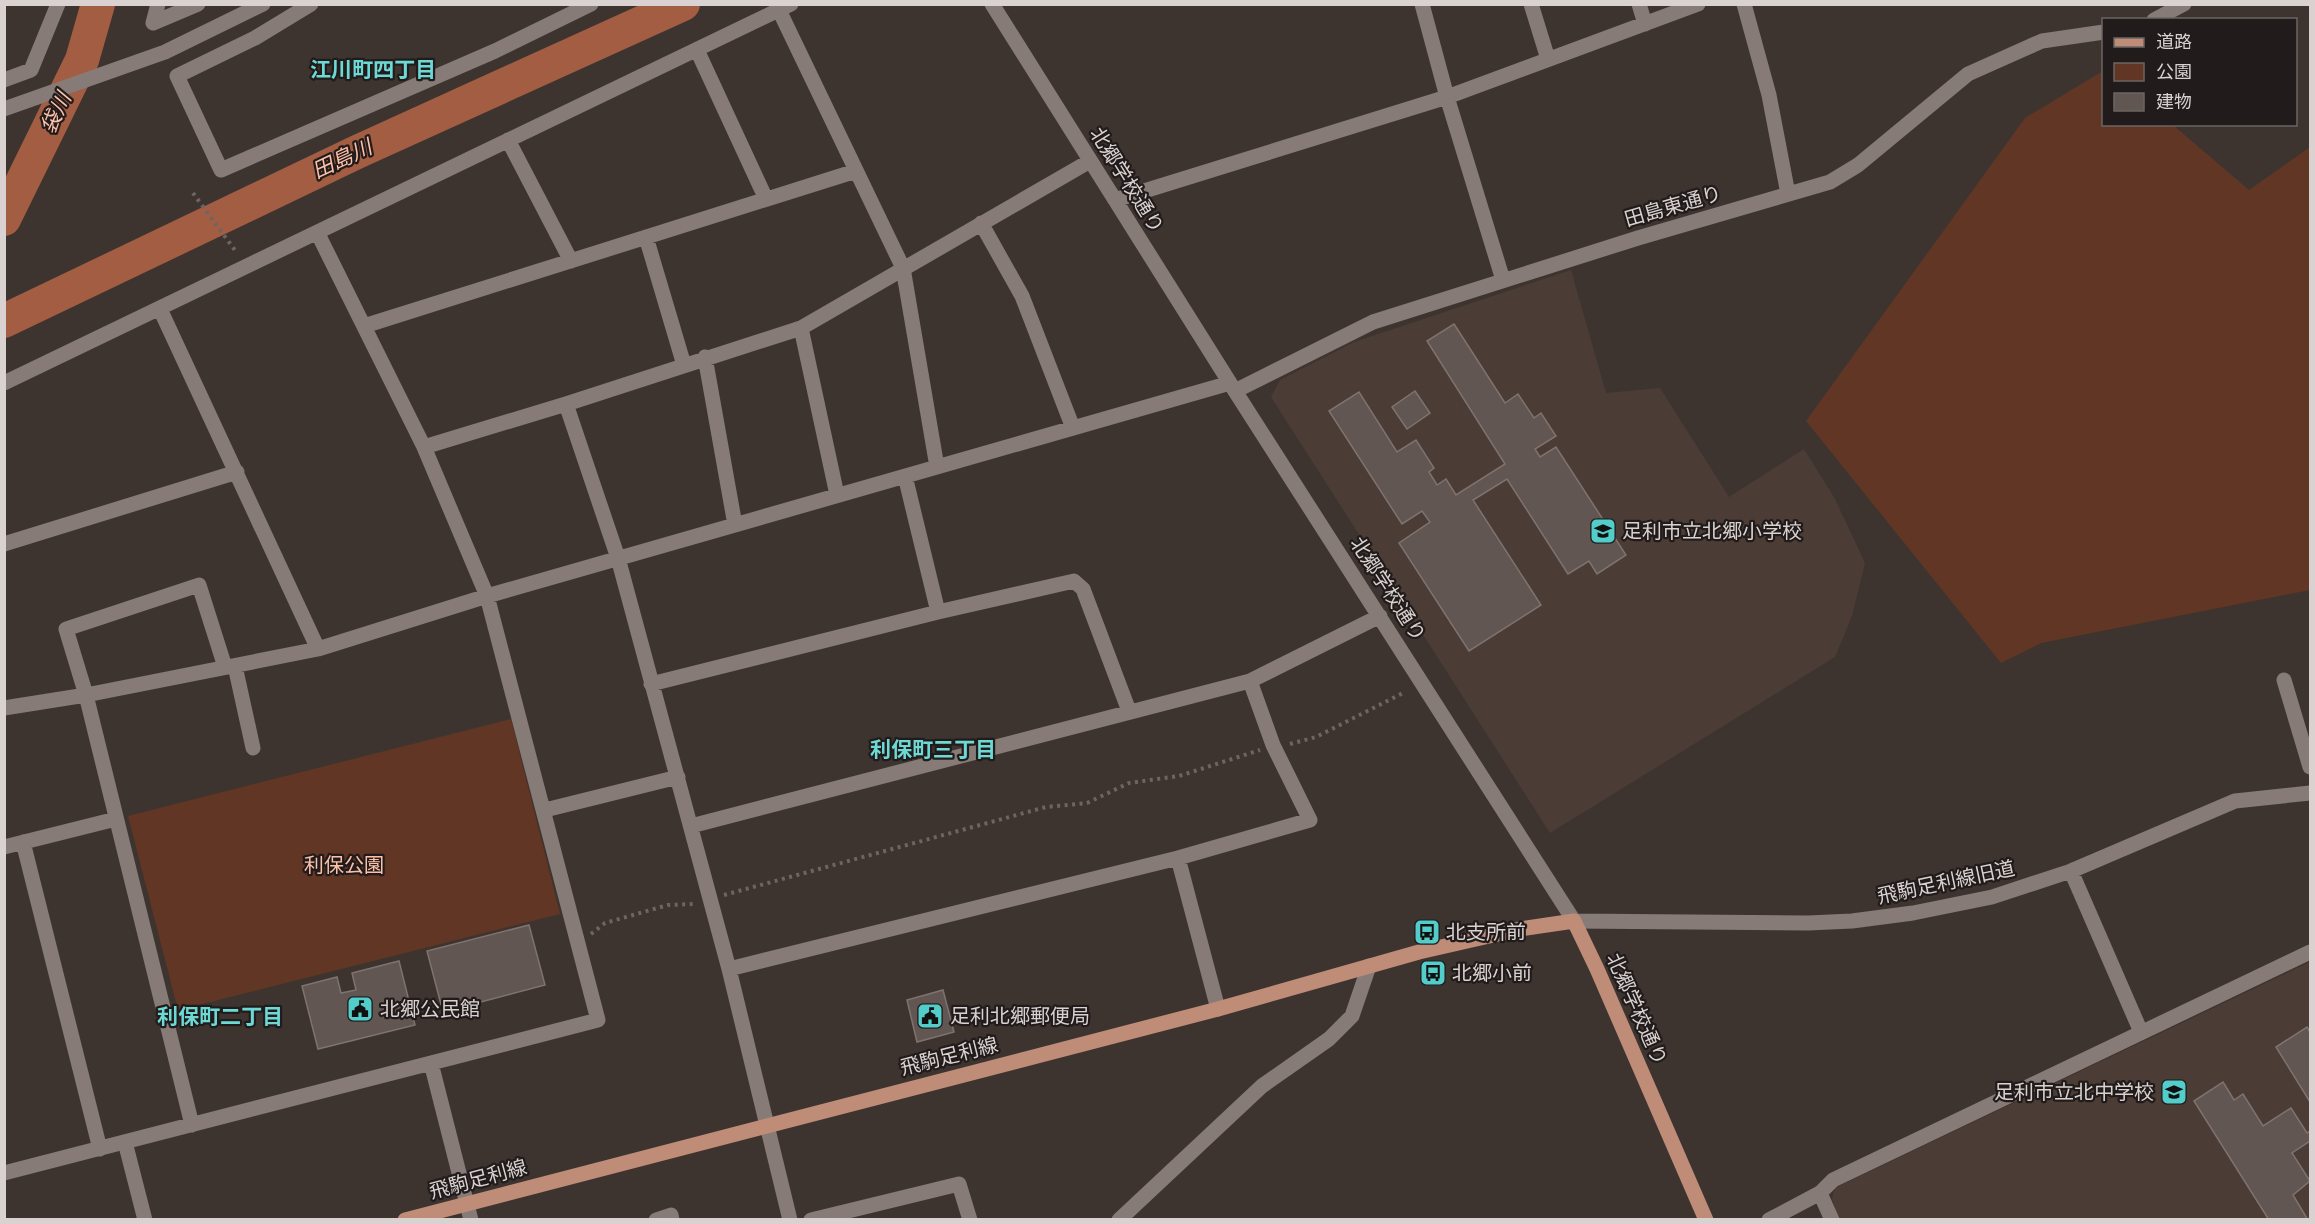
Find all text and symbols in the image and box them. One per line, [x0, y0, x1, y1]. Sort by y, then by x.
legend [2102, 18, 2297, 126]
text: 道路 [2156, 30, 2192, 53]
district label: 江川町四丁目 [310, 56, 436, 83]
text: 公園 [2156, 60, 2192, 83]
water label: 袋川 [34, 86, 78, 138]
text: 建物 [2156, 90, 2192, 113]
street label: 北郷学校通り [1084, 122, 1170, 238]
water label: 田島川 [308, 132, 378, 184]
street label: 田島東通り [1621, 180, 1725, 232]
school or university icon: 足利市立北郷小学校 [1588, 516, 1618, 546]
place label: 足利市立北郷小学校 [1622, 518, 1802, 544]
street label: 北郷学校通り [1344, 532, 1432, 646]
district label: 利保町三丁目 [870, 736, 996, 763]
park label: 利保公園 [304, 852, 384, 878]
street label: 飛駒足利線旧道 [1875, 855, 2017, 909]
bus stop icon: 北支所前 [1412, 917, 1442, 947]
place label: 北支所前 [1446, 919, 1526, 945]
street label: 北郷学校通り [1601, 949, 1673, 1069]
bus stop icon: 北郷小前 [1418, 958, 1448, 988]
place label: 北郷小前 [1452, 960, 1532, 986]
public building icon: 北郷公民館 [345, 994, 375, 1024]
place label: 北郷公民館 [380, 996, 480, 1022]
public building icon: 足利北郷郵便局 [915, 1001, 945, 1031]
district label: 利保町二丁目 [157, 1003, 283, 1030]
place label: 足利北郷郵便局 [950, 1003, 1090, 1029]
street label: 飛駒足利線 [897, 1031, 1001, 1081]
school or university icon: 足利市立北中学校 [2159, 1077, 2189, 1107]
place label: 足利市立北中学校 [1994, 1079, 2154, 1105]
street label: 飛駒足利線 [426, 1154, 530, 1204]

